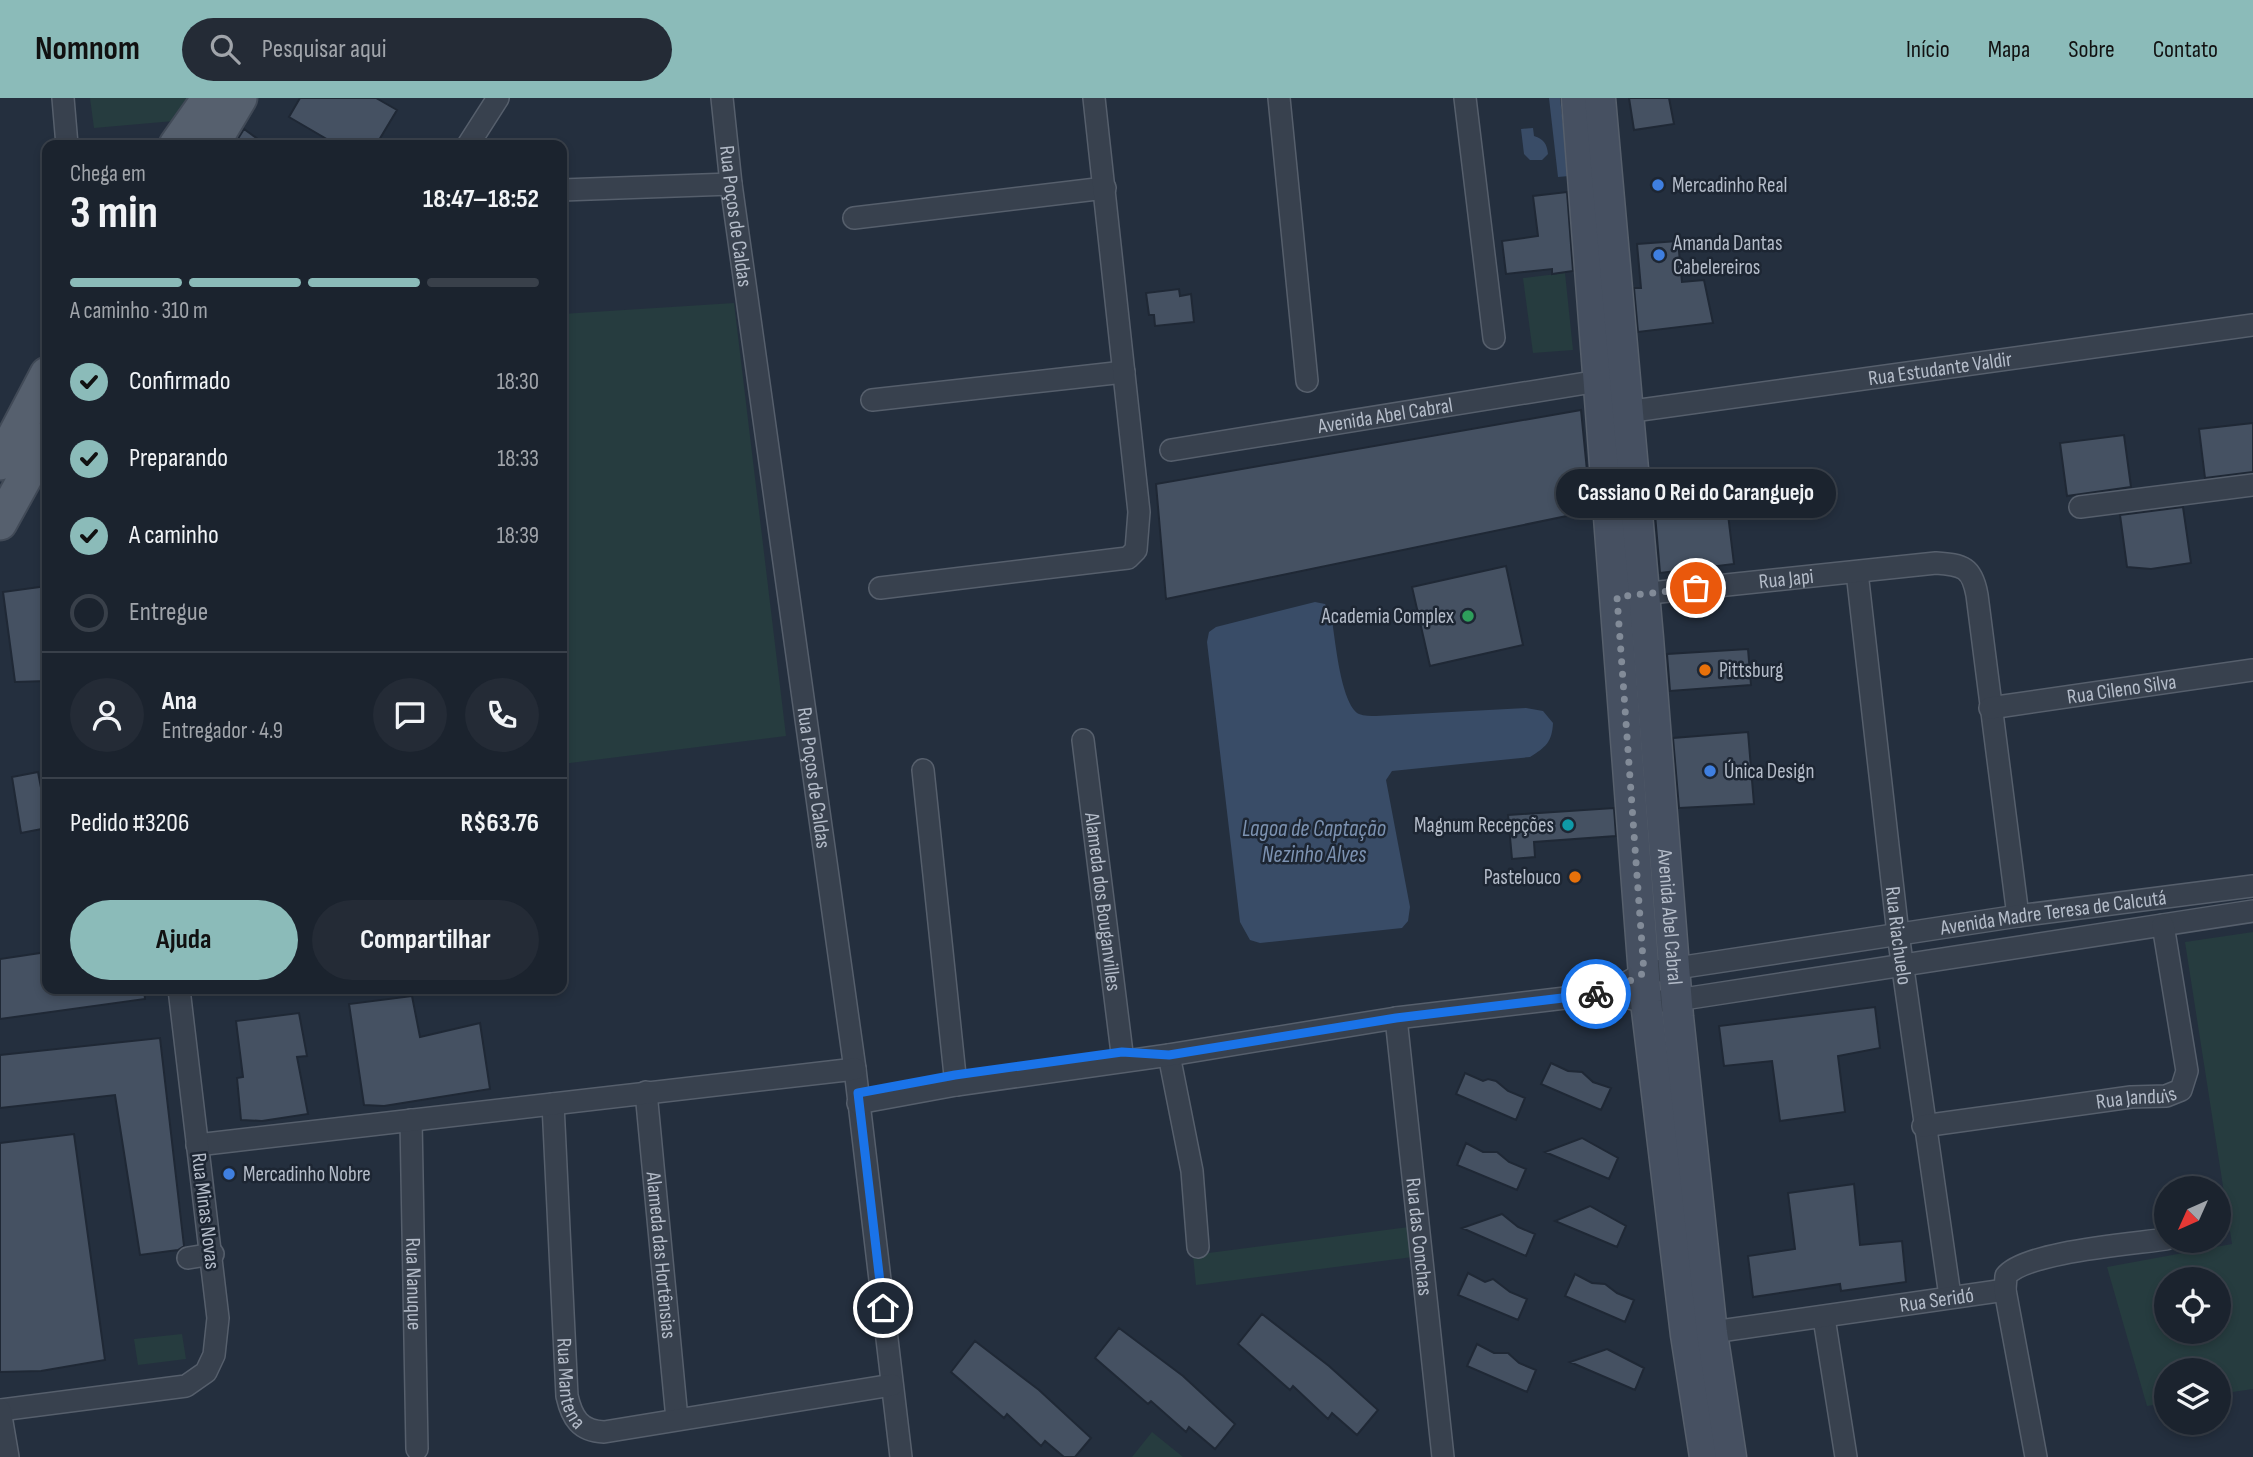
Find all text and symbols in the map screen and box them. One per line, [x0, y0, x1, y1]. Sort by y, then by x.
search box [182, 18, 672, 81]
text: Nomnom [35, 29, 140, 69]
icon: search [206, 30, 244, 68]
text: Pesquisar aqui [262, 34, 386, 65]
text: Início [1906, 35, 1950, 64]
text: Mapa [1988, 35, 2030, 64]
text: Sobre [2068, 35, 2115, 64]
text: Contato [2153, 35, 2218, 64]
street label: Rua Poços de Caldas [714, 144, 757, 288]
text: Chega em [70, 160, 146, 188]
place label: Mercadinho Real [1672, 173, 1787, 198]
marker: Mercadinho Real [1650, 177, 1666, 193]
text: 18:47–18:52 [423, 184, 539, 215]
text: 3 min [70, 186, 158, 241]
place label: Amanda Dantas Cabelereiros [1672, 231, 1782, 280]
marker: Amanda Dantas Cabelereiros [1651, 247, 1667, 263]
text: A caminho · 310 m [70, 297, 208, 325]
street label: Rua Estudante Valdir [1867, 347, 2014, 391]
icon: check [70, 363, 108, 401]
text: Confirmado [129, 366, 230, 397]
text: 18:30 [497, 368, 539, 396]
street label: Avenida Abel Cabral [1315, 393, 1455, 439]
icon: check [70, 440, 108, 478]
text: Preparando [129, 443, 228, 474]
text: 18:33 [497, 445, 539, 473]
callout: Cassiano O Rei do Caranguejo [1556, 469, 1836, 518]
text: Cassiano O Rei do Caranguejo [1578, 479, 1814, 507]
icon: check [70, 517, 108, 555]
text: A caminho [129, 520, 219, 551]
text: 18:39 [497, 522, 539, 550]
pin [1666, 558, 1726, 618]
street label: Rua Japi [1758, 564, 1815, 595]
icon: bag [1677, 569, 1715, 607]
text: Entregue [129, 597, 208, 628]
place label: Academia Complex [1321, 604, 1454, 629]
marker: Academia Complex [1460, 608, 1476, 624]
place label: Pittsburg [1719, 658, 1783, 683]
marker: Pittsburg [1697, 662, 1713, 678]
street label: Rua Cileno Silva [2065, 669, 2178, 710]
button: person [70, 678, 144, 752]
button: chat [373, 678, 447, 752]
button: phone [465, 678, 539, 752]
text: Ana [162, 686, 197, 717]
street label: Rua Poços de Caldas [791, 706, 836, 850]
text: Entregador · 4.9 [162, 717, 283, 745]
place label: Única Design [1724, 759, 1814, 784]
marker: Única Design [1702, 763, 1718, 779]
text: Pedido #3206 [70, 808, 189, 839]
text: R$63.76 [461, 808, 539, 839]
street label: Alameda dos Bouganvilles [1079, 810, 1126, 992]
place label: Magnum Recepções [1414, 813, 1554, 838]
water label: Lagoa de Captação Nezinho Alves [1242, 815, 1387, 869]
marker: Magnum Recepções [1560, 817, 1576, 833]
street label: Avenida Abel Cabral [1652, 847, 1687, 986]
place label: Pastelouco [1484, 865, 1561, 890]
marker: Pastelouco [1567, 869, 1583, 885]
street label: Rua Riachuelo [1880, 885, 1917, 986]
street label: Avenida Madre Teresa de Calcutá [1938, 885, 2168, 941]
button: Ajuda [70, 900, 298, 980]
button: Compartilhar [312, 900, 539, 980]
courier [1561, 959, 1631, 1029]
icon: bike [1577, 975, 1615, 1013]
street label: Rua Janduis [2095, 1081, 2180, 1115]
street label: Rua Minas Novas [186, 1152, 225, 1271]
place label: Mercadinho Nobre [243, 1162, 371, 1187]
marker: Mercadinho Nobre [221, 1166, 237, 1182]
street label: Alameda das Hortênsias [641, 1170, 681, 1340]
north arrow [2154, 1176, 2231, 1253]
map controls [2154, 1176, 2231, 1435]
street label: Rua das Conchas [1400, 1177, 1438, 1297]
street label: Rua Nanuque [400, 1238, 427, 1330]
button: locate [2154, 1267, 2231, 1344]
pin [853, 1278, 913, 1338]
street label: Rua Seridó [1898, 1283, 1975, 1318]
icon: home [864, 1289, 902, 1327]
street label: Rua Mantena [551, 1337, 590, 1434]
button: layers [2154, 1358, 2231, 1435]

